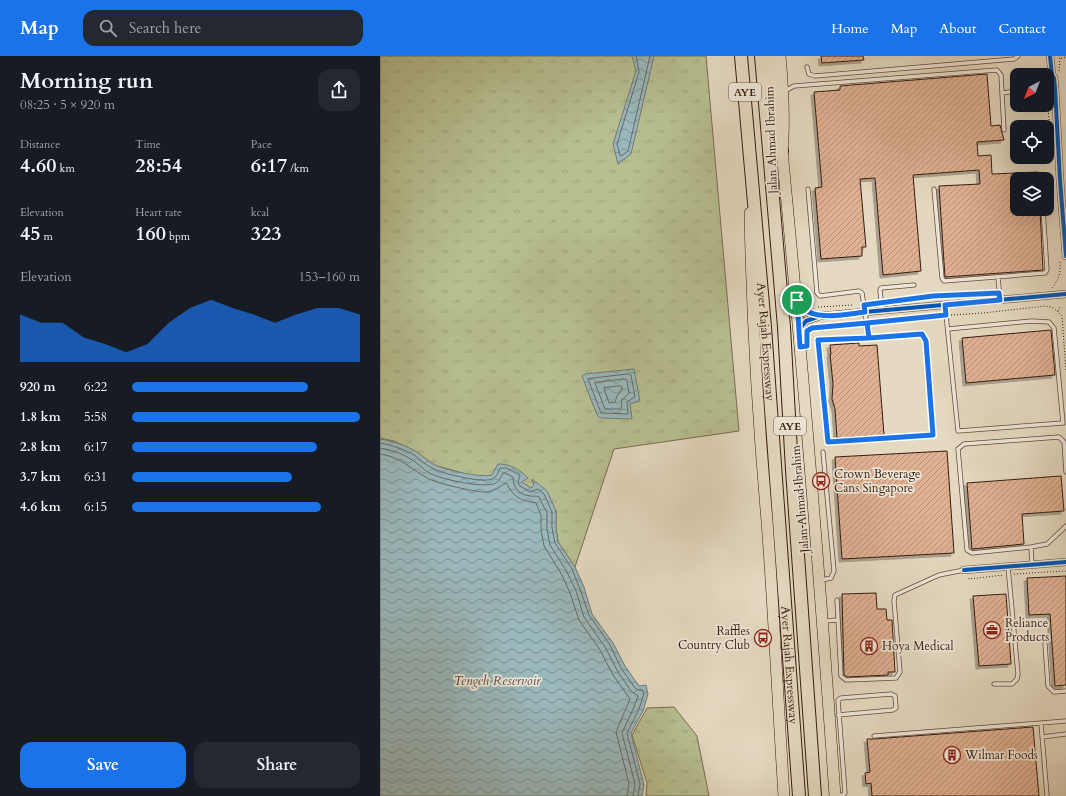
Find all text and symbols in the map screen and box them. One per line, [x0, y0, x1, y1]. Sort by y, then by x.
search box [83, 10, 363, 46]
text: Map [20, 15, 59, 41]
icon: search [97, 17, 119, 39]
text: Search here [129, 18, 201, 38]
text: Home [831, 19, 869, 38]
text: Map [891, 19, 917, 38]
text: About [939, 19, 976, 38]
text: Contact [998, 19, 1046, 38]
text: Morning run [20, 66, 153, 96]
north arrow [1010, 68, 1054, 112]
map controls [1010, 68, 1054, 216]
button: share [318, 69, 360, 111]
road number: AYE [729, 83, 761, 101]
street label: Jalan Ahmad Ibrahim [761, 85, 781, 196]
text: 08:25 · 5 × 920 m [20, 96, 115, 114]
button: locate [1010, 120, 1054, 164]
text: Distance [20, 137, 60, 152]
text: Time [135, 137, 161, 152]
text: Pace [251, 137, 272, 152]
text: 4.60 [20, 152, 57, 179]
text: 28:54 [135, 152, 182, 179]
text: 6:17 [251, 152, 287, 179]
text: km [57, 161, 75, 176]
text: /km [287, 161, 309, 176]
button: layers [1010, 172, 1054, 216]
text: Elevation [20, 205, 64, 220]
text: Heart rate [135, 205, 182, 220]
text: kcal [251, 205, 269, 220]
text: 45 [20, 220, 41, 247]
text: 160 [135, 220, 166, 247]
text: 323 [251, 220, 281, 247]
text: m [41, 229, 53, 244]
text: bpm [166, 229, 190, 244]
text: Elevation [20, 268, 72, 286]
text: 153–160 m [298, 268, 360, 286]
street label: Ayer Rajah Expressway [753, 282, 778, 402]
pin [780, 283, 814, 317]
icon: arrive [786, 289, 808, 311]
text: 920 m [20, 378, 55, 396]
text: 6:22 [84, 378, 107, 396]
text: 1.8 km [20, 408, 61, 426]
text: 5:58 [84, 408, 107, 426]
road number: AYE [774, 417, 806, 435]
text: 2.8 km [20, 438, 61, 456]
text: 6:17 [84, 438, 107, 456]
street label: Jalan Ahmad Ibrahim [787, 444, 813, 555]
place label: Crown Beverage Cans Singapore [834, 466, 921, 496]
text: 3.7 km [20, 468, 61, 486]
text: 6:31 [84, 468, 107, 486]
bus stop icon: Crown Beverage Cans Singapore [811, 471, 831, 491]
text: 4.6 km [20, 498, 61, 516]
text: 6:15 [84, 498, 107, 516]
street label: Ayer Rajah Expressway [777, 605, 802, 725]
place label: Reliance Products [1005, 615, 1049, 645]
office icon: Reliance Products [982, 620, 1002, 640]
place label: Raffles Country Club [678, 623, 750, 653]
bus stop icon: Raffles Country Club [753, 628, 773, 648]
building icon: Hoya Medical [859, 636, 879, 656]
place label: Hoya Medical [882, 638, 954, 654]
water label: Tengeh Reservoir [454, 672, 541, 690]
button: Save [20, 742, 186, 788]
button: Share [194, 742, 360, 788]
building icon: Wilmar Foods [942, 745, 962, 765]
place label: Wilmar Foods [964, 747, 1038, 763]

